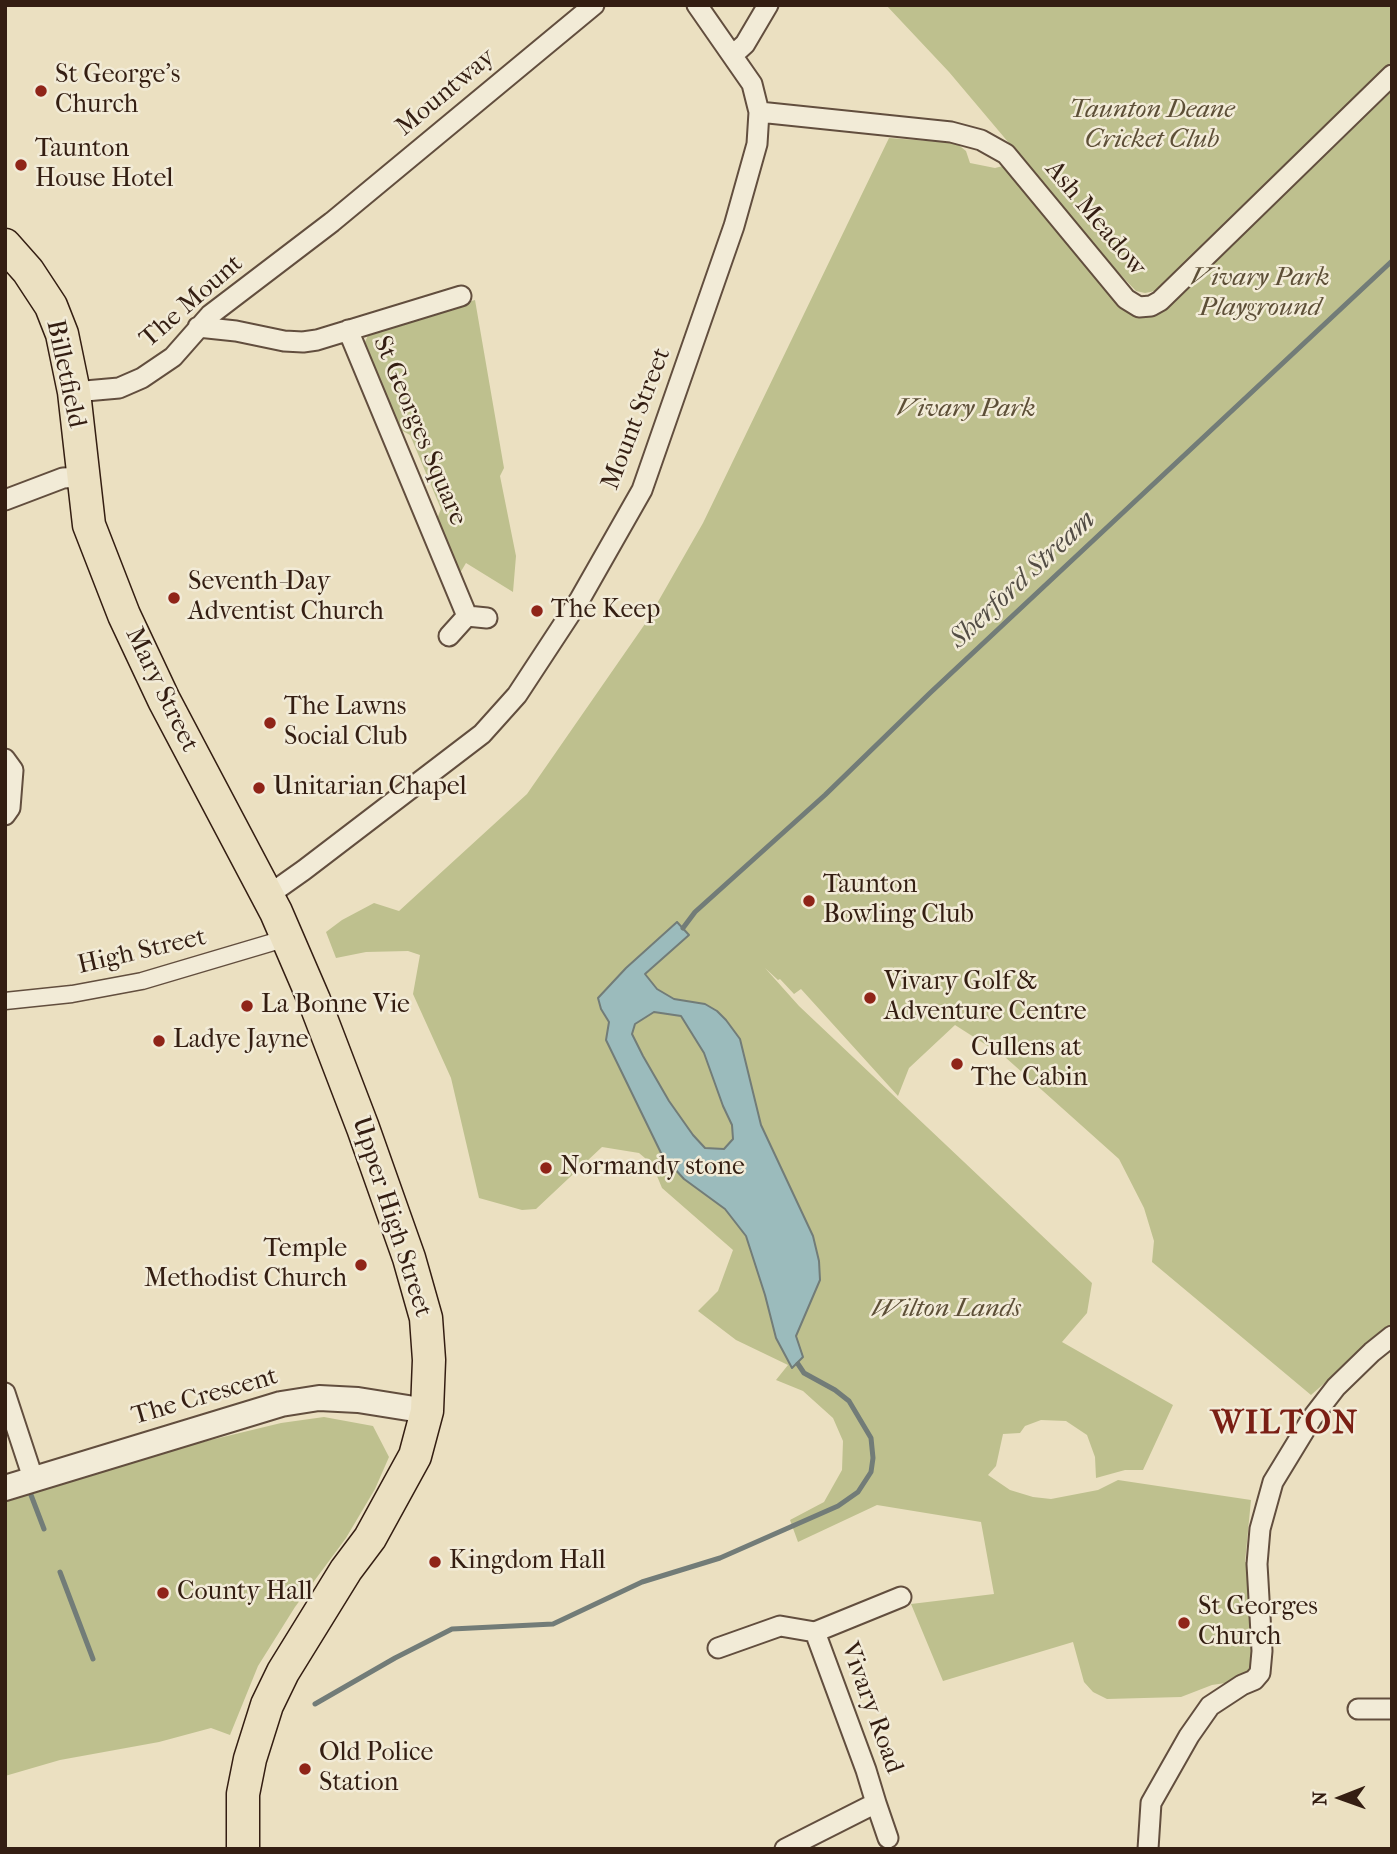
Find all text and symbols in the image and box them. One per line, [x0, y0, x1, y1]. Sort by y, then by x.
street label: Mountway [390, 43, 502, 143]
place label: St George's Church [55, 60, 180, 122]
marker: St George's Church [33, 83, 49, 99]
park label: Taunton Deane Cricket Club [1069, 95, 1235, 156]
place label: Taunton House Hotel [35, 134, 173, 196]
street label: Ash Meadow [1038, 155, 1152, 283]
marker: Taunton House Hotel [13, 157, 29, 173]
street label: The Mount [134, 249, 250, 355]
park label: Vivary Park Playground [1190, 263, 1330, 324]
street label: Billetfield [38, 317, 92, 431]
street label: St Georges Square [365, 332, 473, 530]
street label: Mount Street [596, 344, 678, 494]
park label: Vivary Park [896, 394, 1036, 426]
water label: Sherford Stream [943, 504, 1103, 656]
place label: Seventh-Day Adventist Church [188, 567, 384, 628]
marker: Seventh-Day Adventist Church [166, 590, 182, 606]
place label: The Keep [551, 595, 660, 627]
marker: The Keep [529, 603, 545, 619]
street label: Mary Street [117, 623, 205, 757]
place label: The Lawns Social Club [284, 692, 407, 754]
marker: The Lawns Social Club [262, 715, 278, 731]
place label: Unitarian Chapel [273, 772, 467, 804]
marker: Unitarian Chapel [251, 780, 267, 796]
place label: Taunton Bowling Club [823, 870, 974, 931]
marker: Taunton Bowling Club [801, 893, 817, 909]
street label: High Street [75, 922, 209, 982]
place label: Vivary Golf & Adventure Centre [884, 967, 1087, 1028]
place label: La Bonne Vie [261, 990, 410, 1022]
marker: Vivary Golf & Adventure Centre [862, 990, 878, 1006]
marker: La Bonne Vie [239, 998, 255, 1014]
place label: Ladye Jayne [173, 1025, 309, 1057]
marker: Ladye Jayne [151, 1033, 167, 1049]
place label: Cullens at The Cabin [971, 1033, 1088, 1094]
marker: Cullens at The Cabin [949, 1056, 965, 1072]
street label: Upper High Street [344, 1113, 438, 1321]
place label: Normandy stone [560, 1152, 745, 1184]
marker: Normandy stone [538, 1160, 554, 1176]
place label: Temple Methodist Church [144, 1234, 347, 1296]
marker: Temple Methodist Church [353, 1257, 369, 1273]
park label: Wilton Lands [871, 1294, 1021, 1326]
street label: The Crescent [128, 1361, 282, 1433]
district label: WILTON [1211, 1405, 1359, 1445]
place label: Kingdom Hall [449, 1546, 606, 1578]
marker: Kingdom Hall [427, 1554, 443, 1570]
place label: County Hall [177, 1577, 313, 1609]
marker: County Hall [155, 1585, 171, 1601]
place label: St Georges Church [1198, 1592, 1318, 1654]
marker: St Georges Church [1176, 1615, 1192, 1631]
street label: Vivary Road [833, 1638, 909, 1778]
place label: Old Police Station [319, 1738, 433, 1800]
marker: Old Police Station [297, 1761, 313, 1777]
north arrow [1306, 1763, 1376, 1833]
text: N [1309, 1791, 1331, 1806]

